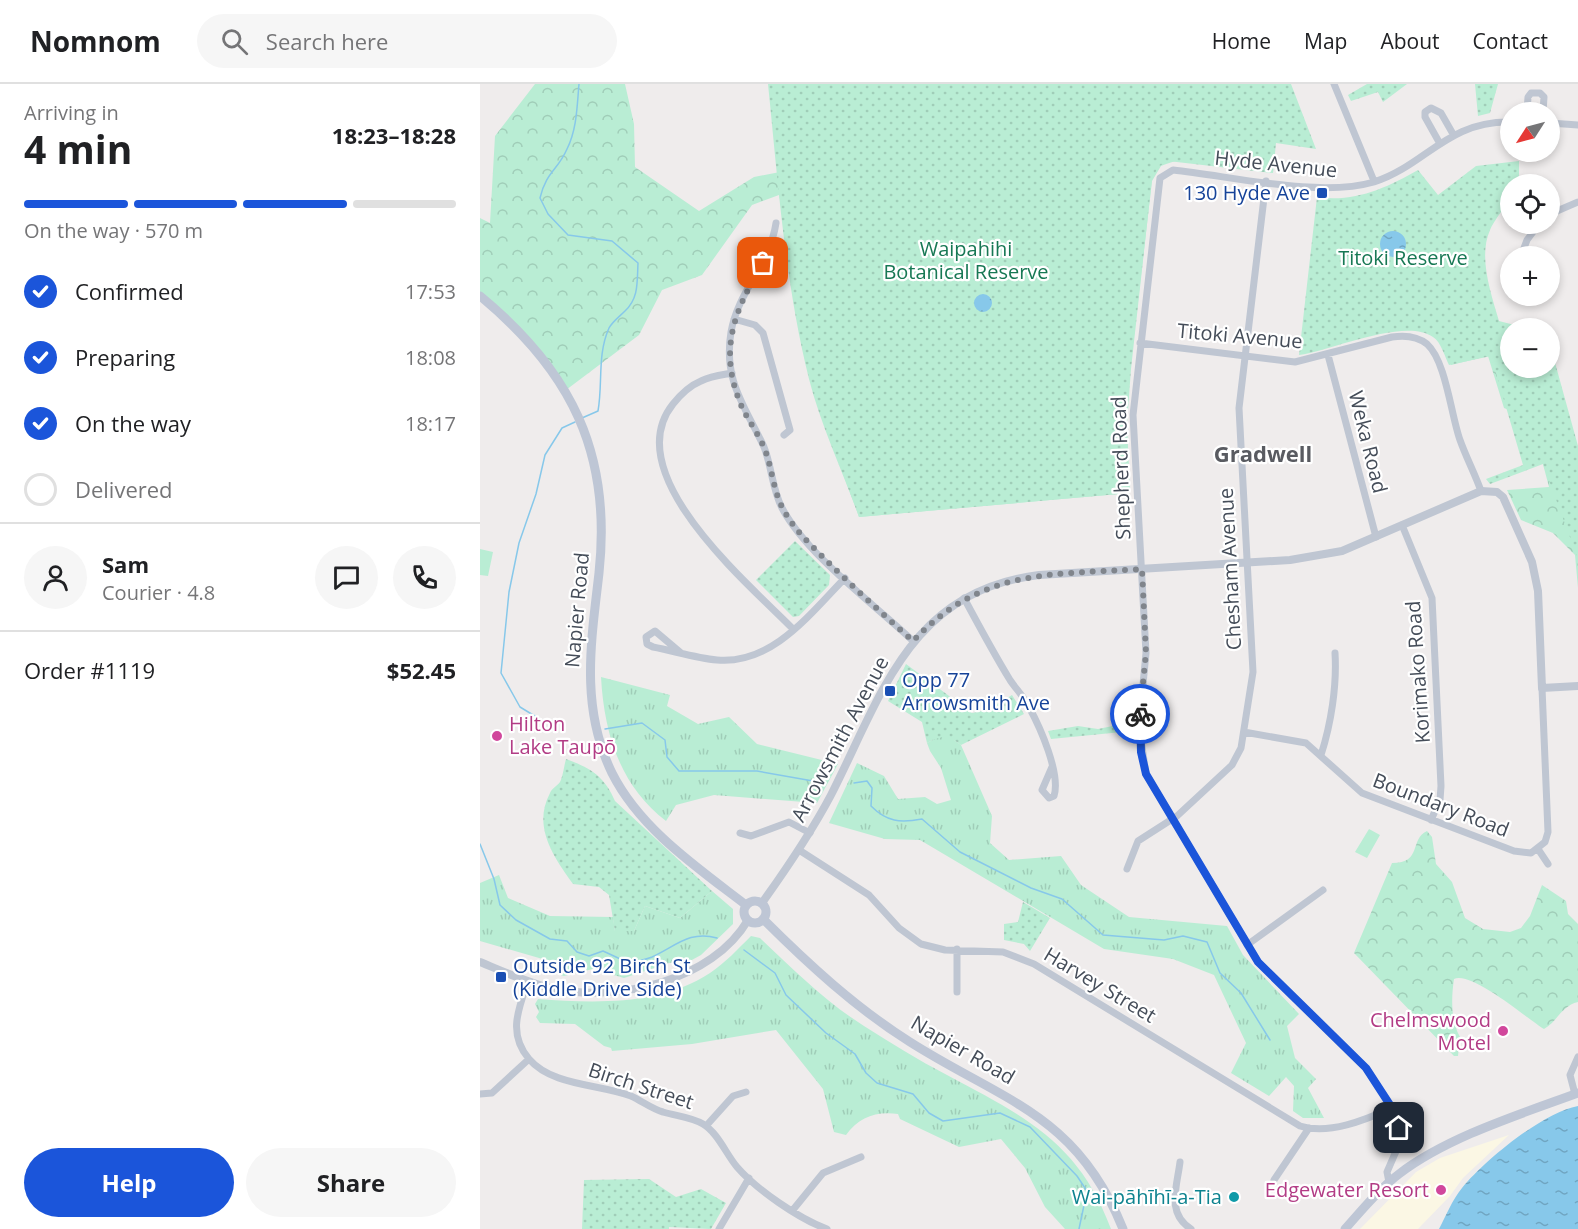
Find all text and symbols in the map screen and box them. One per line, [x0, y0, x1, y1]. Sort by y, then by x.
search box [197, 14, 617, 68]
text: Nomnom [30, 22, 161, 60]
icon: search [218, 25, 251, 58]
text: Search here [266, 26, 388, 56]
text: Home [1212, 27, 1271, 55]
text: Map [1304, 27, 1347, 55]
text: About [1380, 27, 1440, 55]
text: Contact [1473, 27, 1548, 55]
text: Arriving in [24, 99, 119, 126]
north arrow [1500, 102, 1560, 162]
map controls [1500, 102, 1560, 378]
text: 18:23–18:28 [332, 120, 456, 150]
text: 4 min [24, 122, 132, 175]
street label: Hyde Avenue [1213, 144, 1339, 183]
button: locate [1500, 174, 1560, 234]
place label: 130 Hyde Ave [1183, 179, 1310, 206]
marker: 130 Hyde Ave [1315, 186, 1329, 200]
text: On the way · 570 m [24, 217, 203, 244]
park label: Waipahihi Botanical Reserve [883, 235, 1049, 285]
pin [737, 237, 788, 288]
park label: Titoki Reserve [1338, 244, 1468, 271]
icon: bag [746, 246, 779, 279]
button: + [1500, 246, 1560, 306]
icon: check [24, 275, 57, 308]
text: Confirmed [75, 276, 184, 306]
text: 17:53 [405, 278, 456, 305]
street label: Titoki Avenue [1176, 317, 1304, 354]
button: − [1500, 318, 1560, 378]
icon: check [24, 341, 57, 374]
text: Preparing [75, 342, 175, 372]
text: 18:08 [405, 344, 456, 371]
street label: Weka Road [1343, 388, 1394, 496]
street label: Shepherd Road [1105, 396, 1136, 540]
icon: check [24, 407, 57, 440]
text: On the way [75, 408, 191, 438]
text: 18:17 [405, 410, 456, 437]
district label: Gradwell [1214, 438, 1312, 468]
text: Delivered [75, 474, 173, 504]
street label: Chesham Avenue [1212, 487, 1247, 651]
button: person [24, 546, 87, 609]
button: chat [315, 546, 378, 609]
button: phone [393, 546, 456, 609]
text: Sam [102, 549, 149, 579]
street label: Napier Road [558, 551, 595, 669]
text: Courier · 4.8 [102, 579, 215, 606]
street label: Korimako Road [1399, 600, 1436, 744]
street label: Arrowsmith Avenue [784, 651, 895, 826]
text: Order #1119 [24, 655, 155, 685]
text: $52.45 [387, 655, 456, 685]
place label: Opp 77 Arrowsmith Ave [902, 666, 1050, 716]
marker: Opp 77 Arrowsmith Ave [883, 684, 897, 698]
courier [1110, 684, 1170, 744]
icon: bike [1124, 698, 1157, 731]
place label: Hilton Lake Taupō [509, 710, 616, 760]
marker: Hilton Lake Taupō [490, 729, 504, 743]
street label: Boundary Road [1369, 766, 1513, 843]
street label: Harvey Street [1039, 940, 1161, 1029]
place label: Outside 92 Birch St (Kiddle Drive Side) [513, 952, 691, 1002]
marker: Outside 92 Birch St (Kiddle Drive Side) [494, 970, 508, 984]
place label: Chelmswood Motel [1370, 1006, 1491, 1056]
street label: Napier Road [906, 1009, 1020, 1090]
marker: Chelmswood Motel [1496, 1024, 1510, 1038]
street label: Birch Street [585, 1056, 697, 1115]
pin [1373, 1102, 1424, 1153]
icon: home [1382, 1111, 1415, 1144]
button: Help [24, 1148, 234, 1217]
button: Share [246, 1148, 456, 1217]
place label: Edgewater Resort [1265, 1176, 1429, 1203]
place label: Wai-pāhīhī-a-Tia [1072, 1183, 1222, 1210]
marker: Edgewater Resort [1434, 1183, 1448, 1197]
marker: Wai-pāhīhī-a-Tia [1227, 1190, 1241, 1204]

